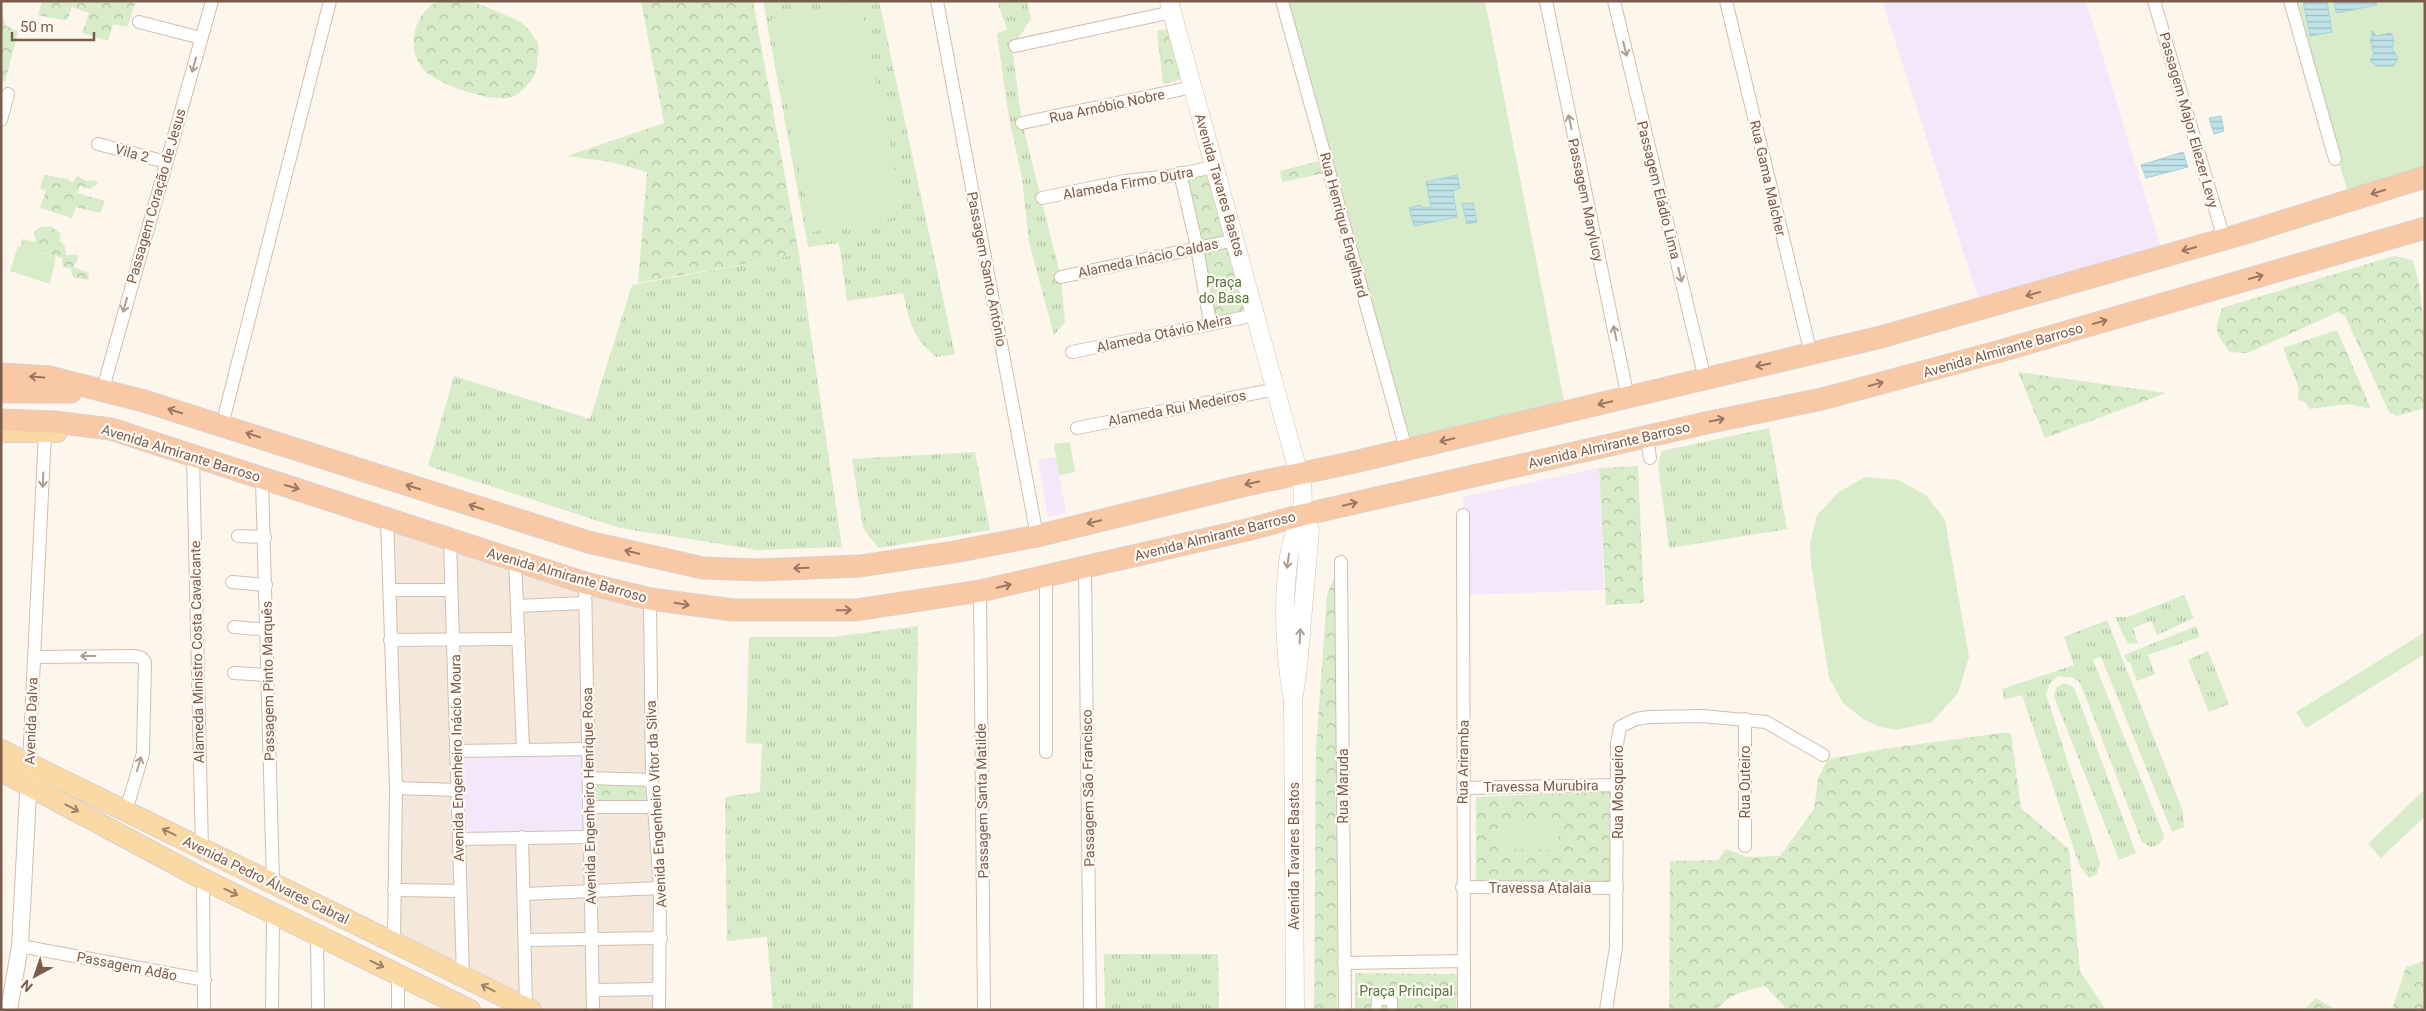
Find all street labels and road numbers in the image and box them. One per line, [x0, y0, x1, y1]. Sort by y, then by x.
street label: Passagem Major Eliezer Levy [2156, 30, 2222, 210]
street label: Rua Arnóbio Nobre [1048, 86, 1166, 126]
street label: Passagem Coração de Jesus [123, 107, 189, 285]
street label: Avenida Tavares Bastos [1192, 112, 1248, 258]
street label: Passagem Eládio Lima [1634, 119, 1684, 261]
street label: Rua Gama Malcher [1747, 119, 1789, 238]
street label: Passagem Marylucy [1565, 137, 1607, 264]
street label: Vila 2 [113, 141, 151, 165]
street label: Rua Henrique Engelhard [1317, 151, 1371, 299]
street label: Alameda Firmo Dutra [1062, 164, 1194, 202]
street label: Passagem Santo Antônio [964, 190, 1010, 348]
street label: Alameda Inácio Caldas [1076, 235, 1220, 281]
street label: Alameda Otávio Meira [1095, 311, 1233, 355]
street label: Avenida Almirante Barroso [1921, 320, 2085, 380]
street label: Alameda Rui Medeiros [1107, 387, 1247, 429]
street label: Avenida Almirante Barroso [1527, 419, 1691, 471]
street label: Avenida Almirante Barroso [100, 421, 262, 485]
street label: Avenida Almirante Barroso [1133, 508, 1297, 564]
street label: Alameda Ministro Costa Cavalcante [187, 541, 207, 763]
street label: Avenida Almirante Barroso [485, 545, 649, 605]
street label: Passagem Pinto Marquês [259, 601, 277, 761]
street label: Avenida Engenheiro Inácio Moura [447, 654, 467, 862]
street label: Avenida Dalva [21, 677, 41, 765]
street label: Avenida Engenheiro Henrique Rosa [579, 687, 599, 905]
street label: Avenida Engenheiro Vitor da Silva [643, 700, 669, 908]
street label: Passagem São Francisco [1079, 709, 1097, 867]
street label: Rua Ariramba [1454, 720, 1472, 804]
street label: Passagem Santa Matilde [973, 723, 991, 879]
street label: Rua Mosqueiro [1610, 745, 1626, 839]
street label: Rua Outeiro [1737, 746, 1753, 818]
street label: Rua Maruda [1335, 748, 1351, 824]
street label: Travessa Murubira [1483, 777, 1599, 795]
street label: Avenida Tavares Bastos [1286, 782, 1302, 930]
street label: Avenida Pedro Álvares Cabral [180, 832, 352, 927]
street label: Travessa Atalaia [1489, 880, 1591, 896]
street label: Passagem Adão [75, 948, 179, 984]

